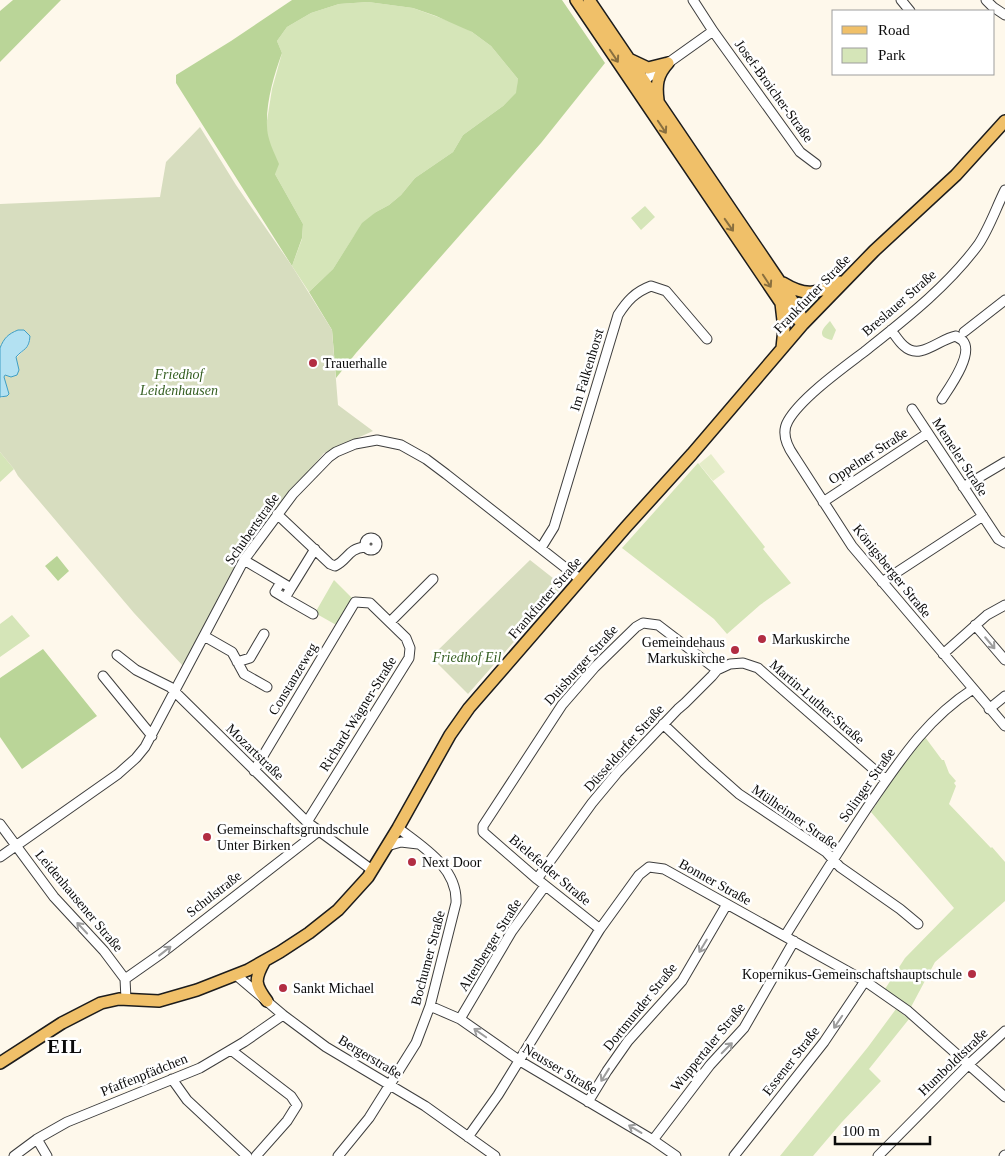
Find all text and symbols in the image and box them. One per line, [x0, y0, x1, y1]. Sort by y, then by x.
legend [832, 10, 995, 75]
text: Road [878, 22, 910, 38]
street label: Josef-Broicher-Straße [732, 37, 816, 145]
text: Park [878, 47, 906, 63]
one-way arrow [609, 49, 619, 63]
one-way arrow [657, 120, 667, 134]
one-way arrow [724, 218, 734, 232]
street label: Frankfurter Straße [771, 252, 853, 336]
street label: Breslauer Straße [859, 267, 939, 339]
one-way arrow [762, 273, 772, 287]
street label: Im Falkenhorst [567, 327, 607, 413]
place label: Trauerhalle [323, 356, 387, 371]
marker: Trauerhalle [307, 357, 319, 369]
park label: Friedhof Leidenhausen [139, 367, 218, 398]
street label: Memeler Straße [929, 415, 991, 499]
street label: Oppelner Straße [826, 425, 910, 487]
street label: Schubertstraße [222, 491, 282, 567]
street label: Königsberger Straße [850, 522, 934, 620]
street label: Frankfurter Straße [506, 554, 584, 642]
street label: Duisburger Straße [541, 622, 621, 708]
place label: Markuskirche [772, 632, 850, 647]
marker: Markuskirche [756, 633, 768, 645]
place label: Gemeindehaus Markuskirche [642, 635, 725, 666]
one-way arrow [985, 636, 996, 649]
street label: Constanzeweg [266, 640, 320, 718]
marker: Gemeindehaus Markuskirche [729, 644, 741, 656]
park label: Friedhof Eil [432, 650, 502, 665]
street label: Richard-Wagner-Straße [317, 654, 399, 774]
street label: Martin-Luther-Straße [767, 657, 867, 747]
street label: Düsseldorfer Straße [581, 702, 667, 794]
street label: Mozartstraße [223, 721, 287, 783]
street label: Solinger Straße [836, 745, 898, 825]
street label: Mülheimer Straße [749, 782, 841, 852]
place label: Gemeinschaftsgrundschule Unter Birken [217, 822, 369, 853]
marker: Gemeinschaftsgrundschule Unter Birken [201, 831, 213, 843]
street label: Bielefelder Straße [506, 832, 594, 908]
street label: Leidenhausener Straße [32, 847, 126, 955]
place label: Next Door [422, 855, 482, 870]
marker: Next Door [406, 856, 418, 868]
street label: Bonner Straße [676, 856, 754, 908]
street label: Schulstraße [184, 868, 244, 920]
street label: Altenberger Straße [456, 896, 524, 994]
street label: Bochumer Straße [408, 909, 448, 1007]
one-way arrow [76, 922, 88, 934]
one-way arrow [698, 939, 708, 953]
one-way arrow [158, 945, 171, 956]
street label: Dortmunder Straße [600, 960, 680, 1054]
place label: Kopernikus-Gemeinschaftshauptschule [742, 967, 962, 982]
marker: Kopernikus-Gemeinschaftshauptschule [966, 968, 978, 980]
place label: Sankt Michael [293, 981, 374, 996]
marker: Sankt Michael [277, 982, 289, 994]
street label: Wuppertaler Straße [668, 1000, 748, 1094]
one-way arrow [833, 1014, 843, 1028]
street label: Essener Straße [760, 1024, 822, 1098]
street label: Humboldtstraße [915, 1025, 991, 1099]
one-way arrow [473, 1028, 487, 1038]
street label: Bergerstraße [336, 1032, 404, 1082]
district label: EIL [47, 1036, 83, 1057]
street label: Neusser Straße [520, 1041, 600, 1097]
one-way arrow [721, 1041, 733, 1054]
street label: Pfaffenpfädchen [98, 1051, 190, 1099]
one-way arrow [599, 1067, 609, 1081]
scale bar [835, 1114, 930, 1146]
text: 100 m [842, 1123, 880, 1139]
one-way arrow [628, 1124, 642, 1134]

